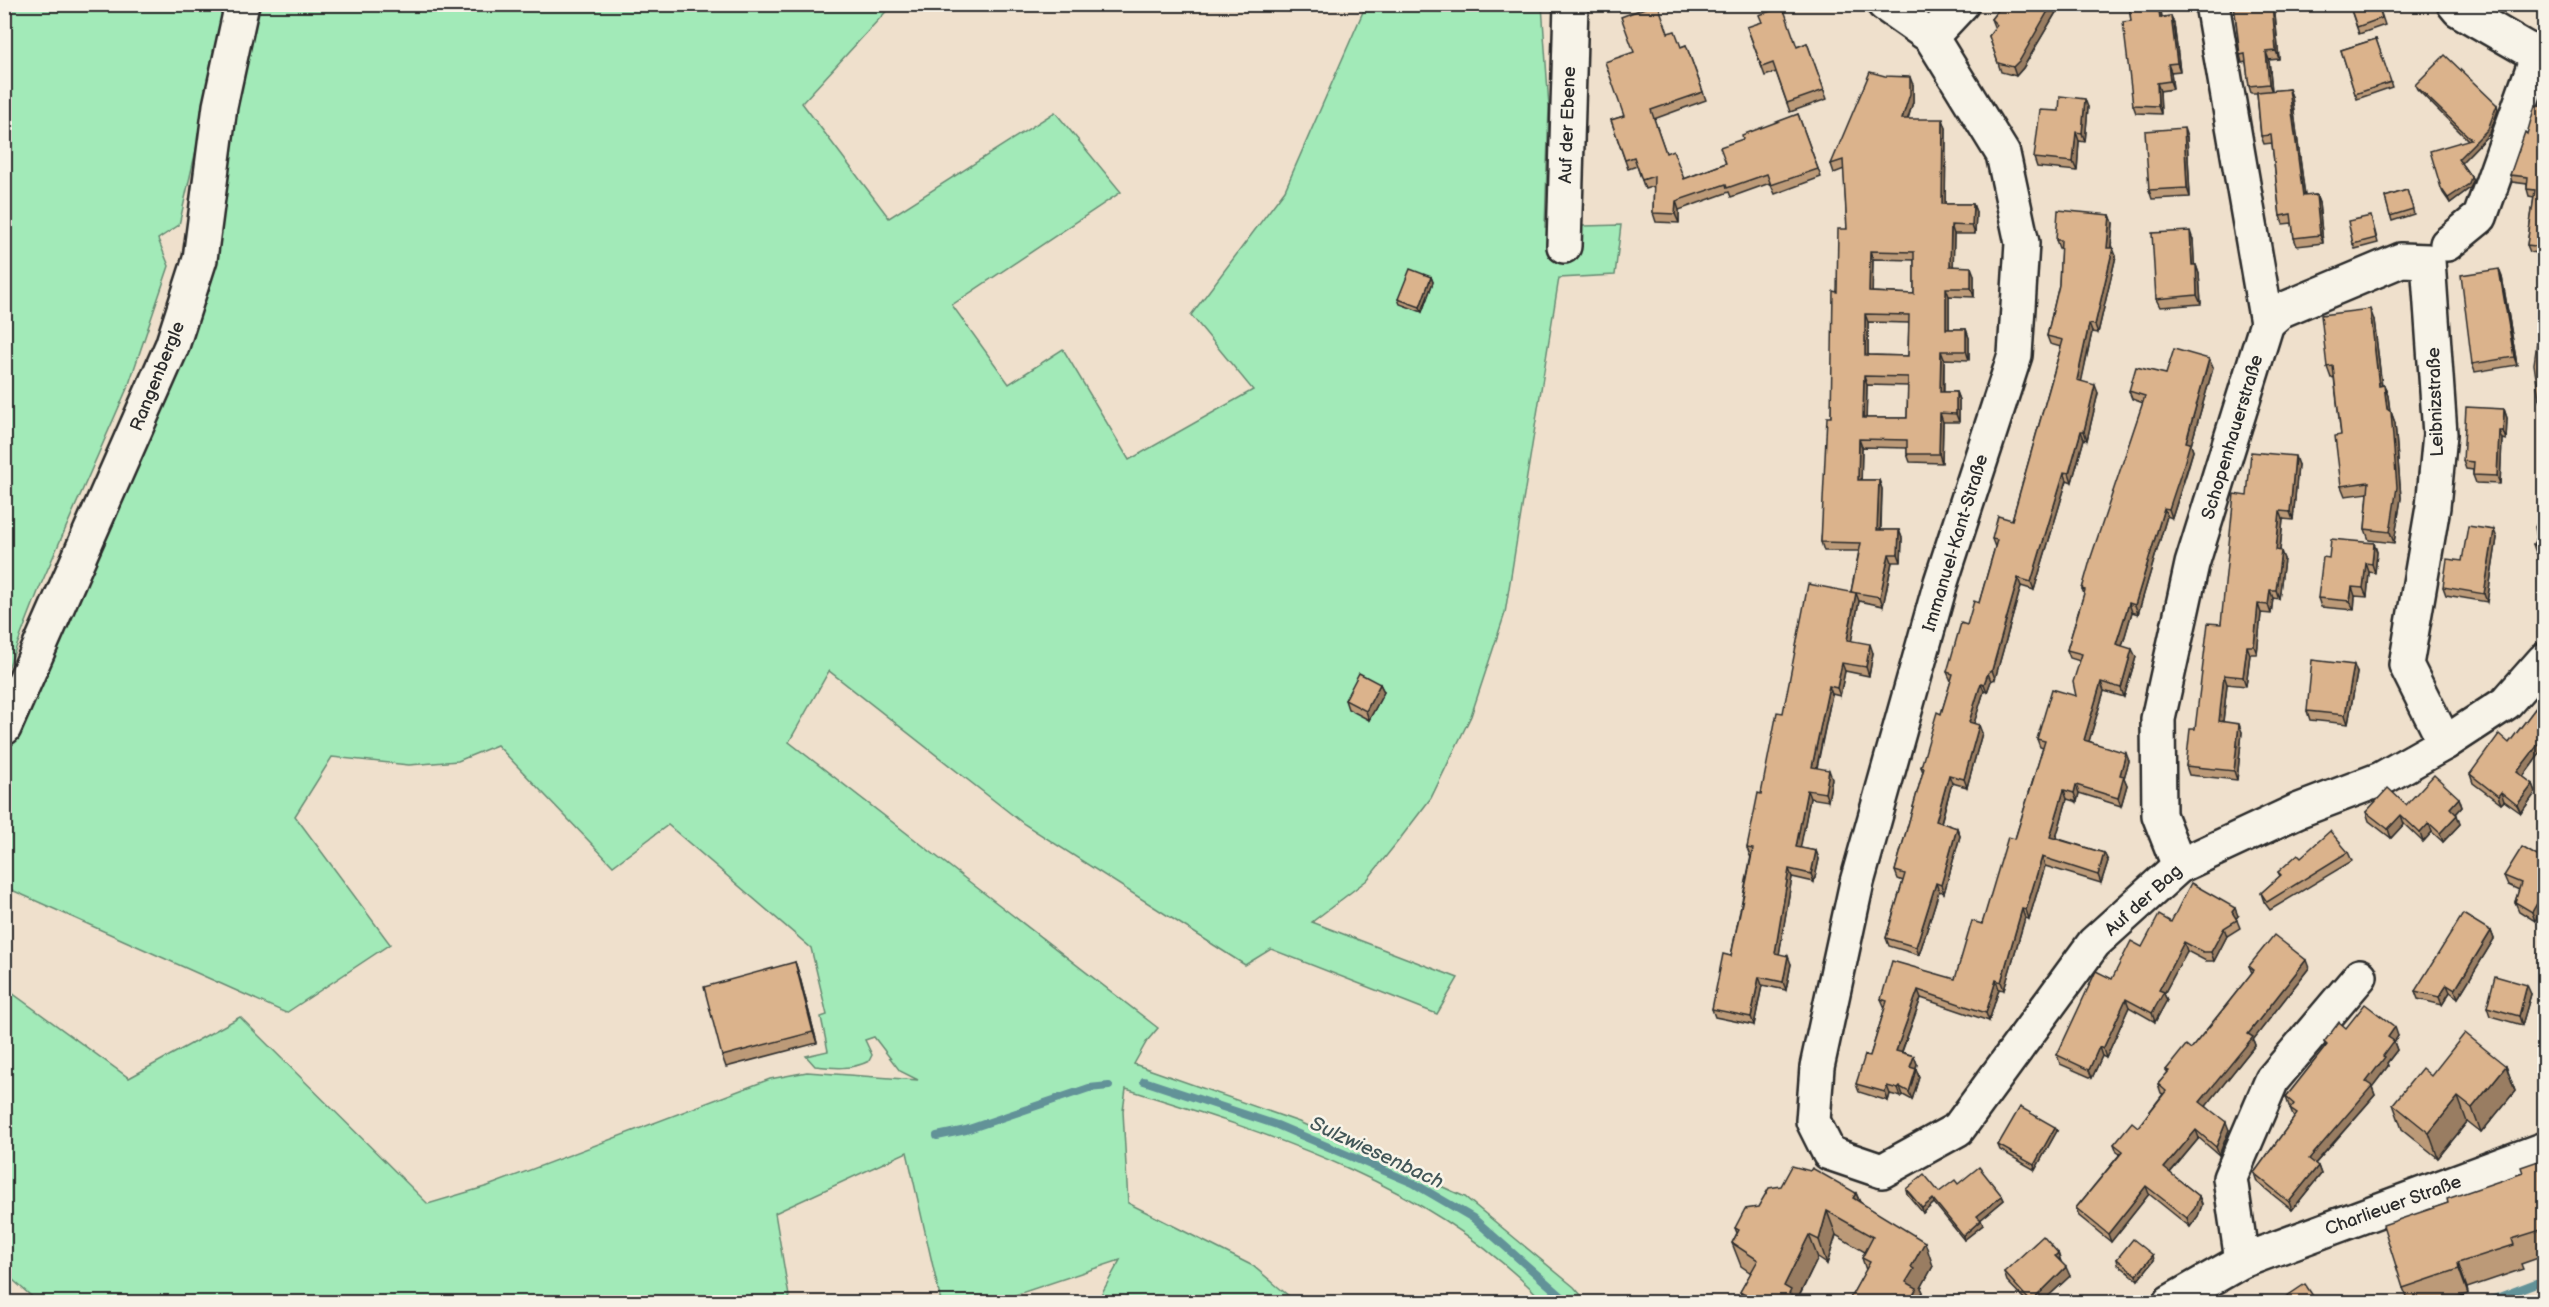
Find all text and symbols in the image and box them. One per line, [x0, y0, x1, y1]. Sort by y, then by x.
street label: Auf der Ebene [1555, 66, 1580, 184]
street label: Rangenbergle [126, 318, 189, 434]
street label: Leibnizstraße [2423, 347, 2448, 457]
street label: Schopenhauerstraße [2197, 352, 2268, 522]
street label: Immanuel-Kant-Straße [1919, 452, 1993, 634]
street label: Auf der Bag [2100, 860, 2186, 940]
water label: Sulzwiesenbach [1306, 1111, 1447, 1194]
street label: Charlieuer Straße [2322, 1171, 2464, 1240]

